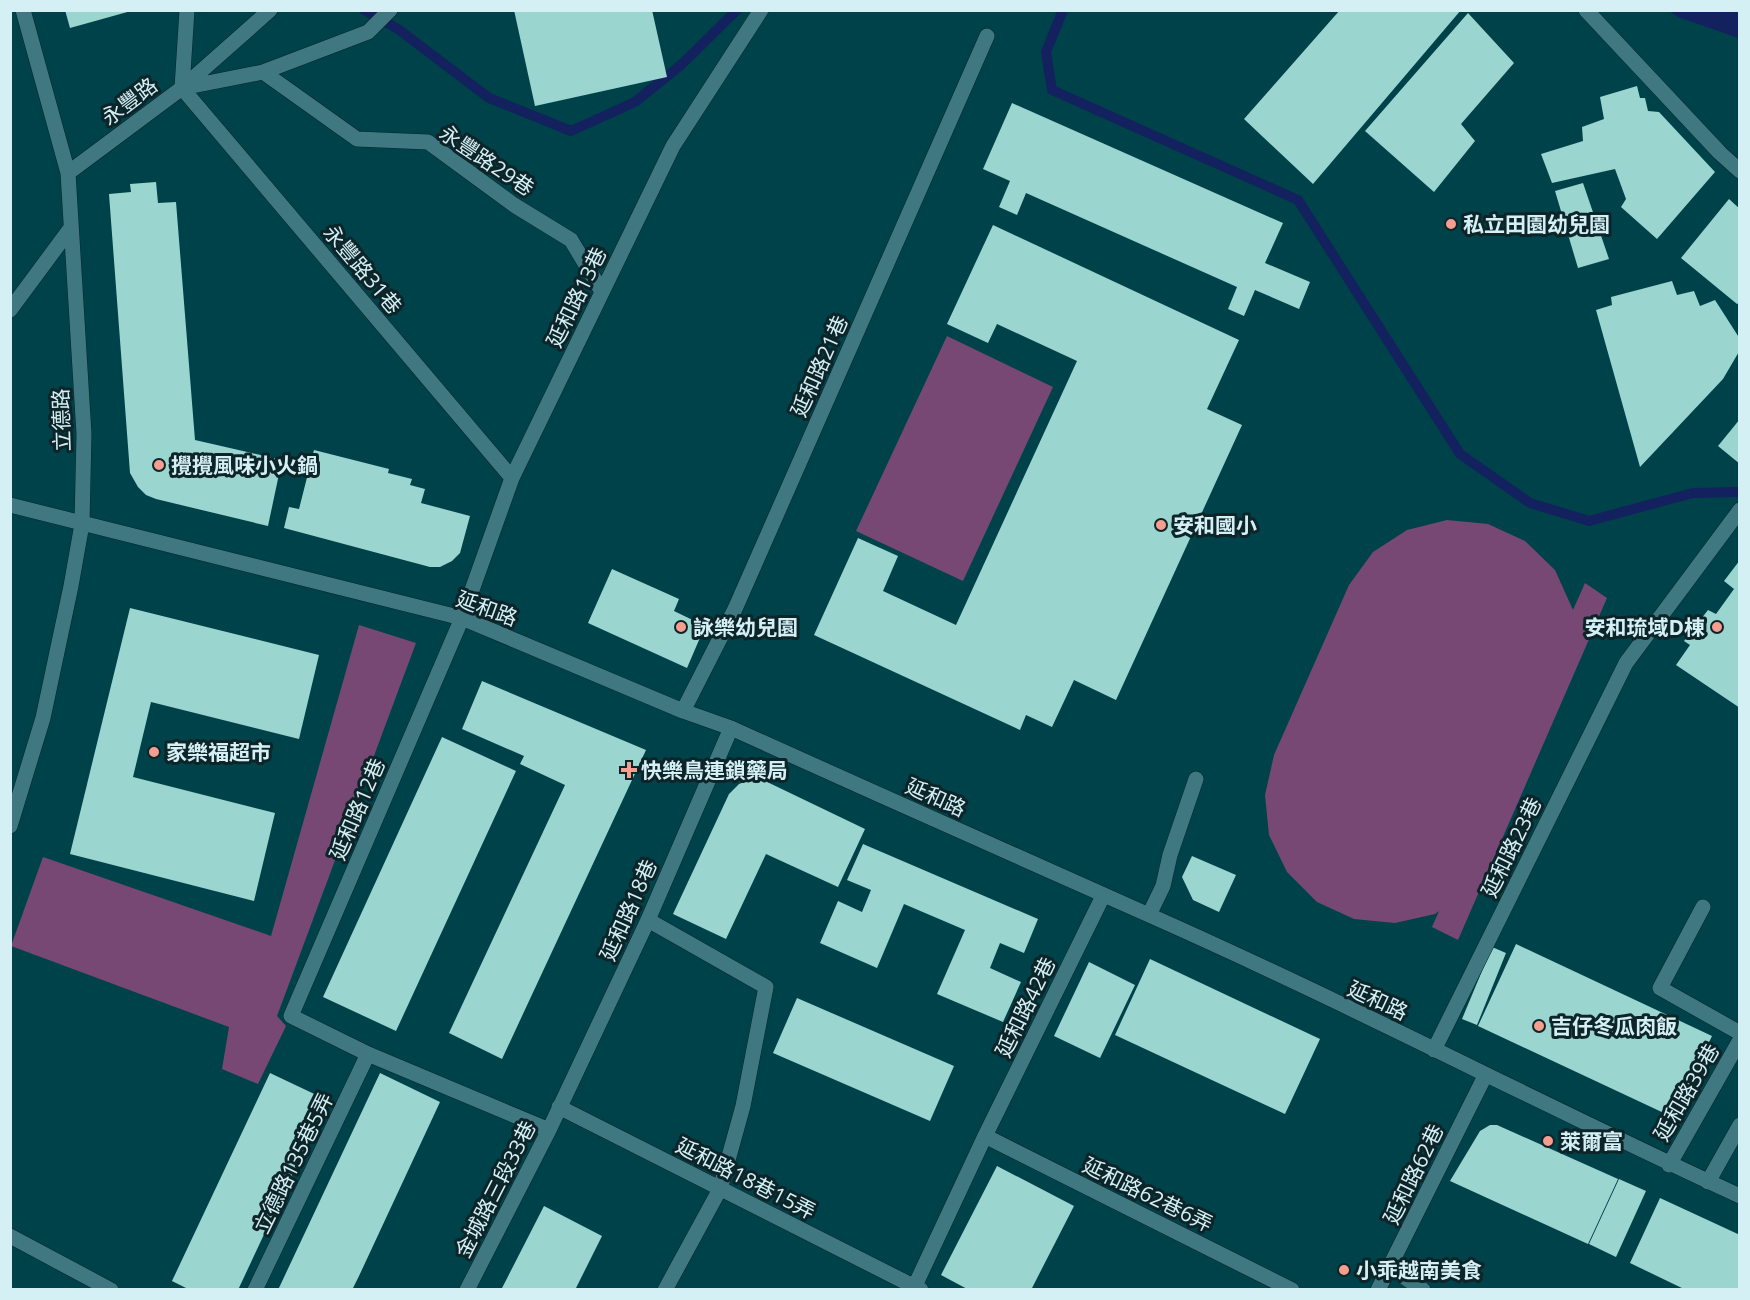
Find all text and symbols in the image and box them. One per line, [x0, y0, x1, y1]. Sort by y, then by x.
street label: 永豐路 [95, 71, 163, 131]
street label: 永豐路29巷 [434, 118, 540, 202]
place label: 私立田園幼兒園 [1463, 210, 1610, 238]
marker: 私立田園幼兒園 [1444, 217, 1458, 231]
street label: 永豐路31巷 [318, 219, 408, 319]
street label: 延和路13巷 [540, 242, 612, 352]
street label: 延和路21巷 [784, 311, 854, 421]
street label: 立德路 [46, 388, 76, 452]
place label: 攪攪風味小火鍋 [171, 451, 318, 479]
marker: 攪攪風味小火鍋 [152, 458, 166, 472]
place label: 安和國小 [1173, 511, 1257, 539]
marker: 安和國小 [1154, 518, 1168, 532]
street label: 延和路 [453, 584, 521, 632]
place label: 詠樂幼兒園 [693, 613, 798, 641]
place label: 安和琉域D棟 [1584, 613, 1705, 641]
marker: 詠樂幼兒園 [674, 620, 688, 634]
marker: 安和琉域D棟 [1710, 620, 1724, 634]
place label: 家樂福超市 [166, 738, 271, 766]
marker: 家樂福超市 [147, 745, 161, 759]
street label: 延和路12巷 [323, 754, 391, 864]
place label: 快樂鳥連鎖藥局 [641, 756, 788, 784]
marker: 快樂鳥連鎖藥局 [622, 763, 636, 777]
street label: 延和路 [902, 771, 970, 823]
street label: 延和路23巷 [1475, 792, 1547, 902]
street label: 延和路18巷 [593, 855, 663, 965]
street label: 延和路42巷 [989, 952, 1061, 1062]
street label: 延和路 [1344, 974, 1412, 1026]
place label: 吉仔冬瓜肉飯 [1551, 1012, 1677, 1040]
marker: 吉仔冬瓜肉飯 [1532, 1019, 1546, 1033]
street label: 延和路39巷 [1647, 1038, 1725, 1146]
street label: 立德路135巷5弄 [247, 1088, 339, 1238]
street label: 金城路三段33巷 [448, 1116, 542, 1262]
street label: 延和路62巷 [1377, 1119, 1449, 1229]
place label: 萊爾富 [1560, 1127, 1623, 1155]
street label: 延和路18巷15弄 [671, 1131, 821, 1225]
marker: 萊爾富 [1541, 1134, 1555, 1148]
street label: 延和路62巷6弄 [1078, 1151, 1218, 1237]
place label: 小乖越南美食 [1356, 1256, 1482, 1284]
marker: 小乖越南美食 [1337, 1263, 1351, 1277]

